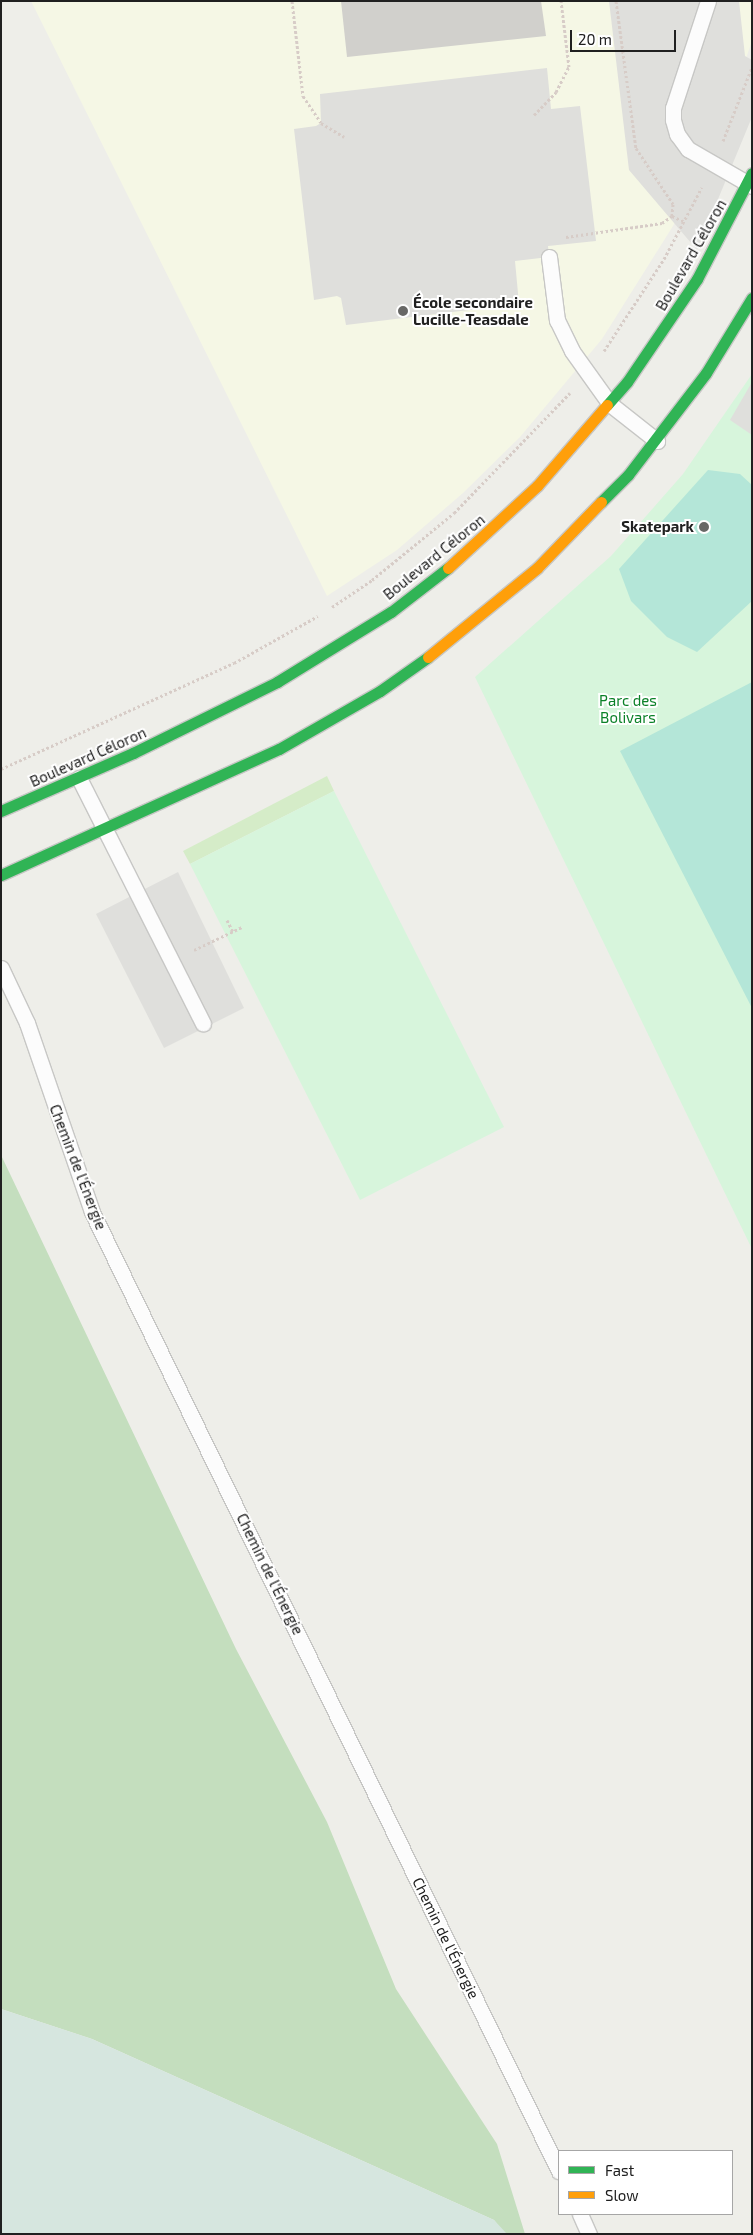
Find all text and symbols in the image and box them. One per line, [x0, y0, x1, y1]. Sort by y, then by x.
scale bar [573, 20, 679, 52]
text: 20 m [578, 30, 612, 48]
street label: Boulevard Céloron [652, 196, 730, 314]
place label: École secondaire Lucille-Teasdale [413, 293, 533, 328]
marker: École secondaire Lucille-Teasdale [397, 305, 409, 317]
street label: Boulevard Céloron [380, 511, 488, 603]
place label: Skatepark [621, 518, 694, 536]
marker: Skatepark [698, 521, 710, 533]
park label: Parc des Bolivars [599, 691, 657, 726]
street label: Boulevard Céloron [27, 723, 149, 791]
street label: Chemin de l'Énergie [46, 1102, 110, 1232]
street label: Chemin de l'Énergie [233, 1510, 307, 1638]
street label: Chemin de l'Énergie [409, 1874, 483, 2002]
legend [558, 2150, 733, 2215]
text: Fast [605, 2161, 634, 2179]
text: Slow [605, 2186, 639, 2204]

